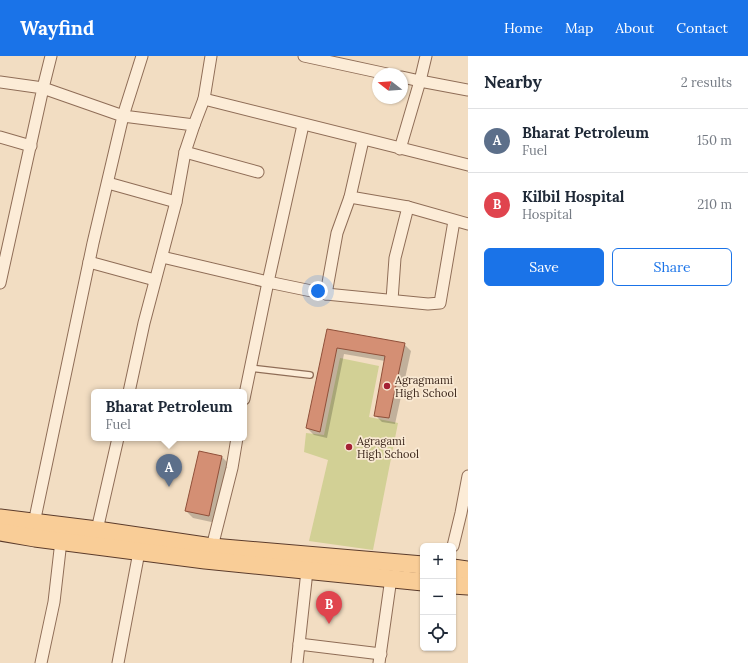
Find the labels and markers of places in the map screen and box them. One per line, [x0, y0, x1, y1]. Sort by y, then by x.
place label: Agragmami High School [394, 373, 457, 400]
marker: Agragmami High School [382, 381, 392, 391]
place label: Agragami High School [356, 434, 419, 461]
marker: Agragami High School [344, 442, 354, 452]
pin: A [156, 454, 182, 487]
pin: B [316, 591, 342, 624]

